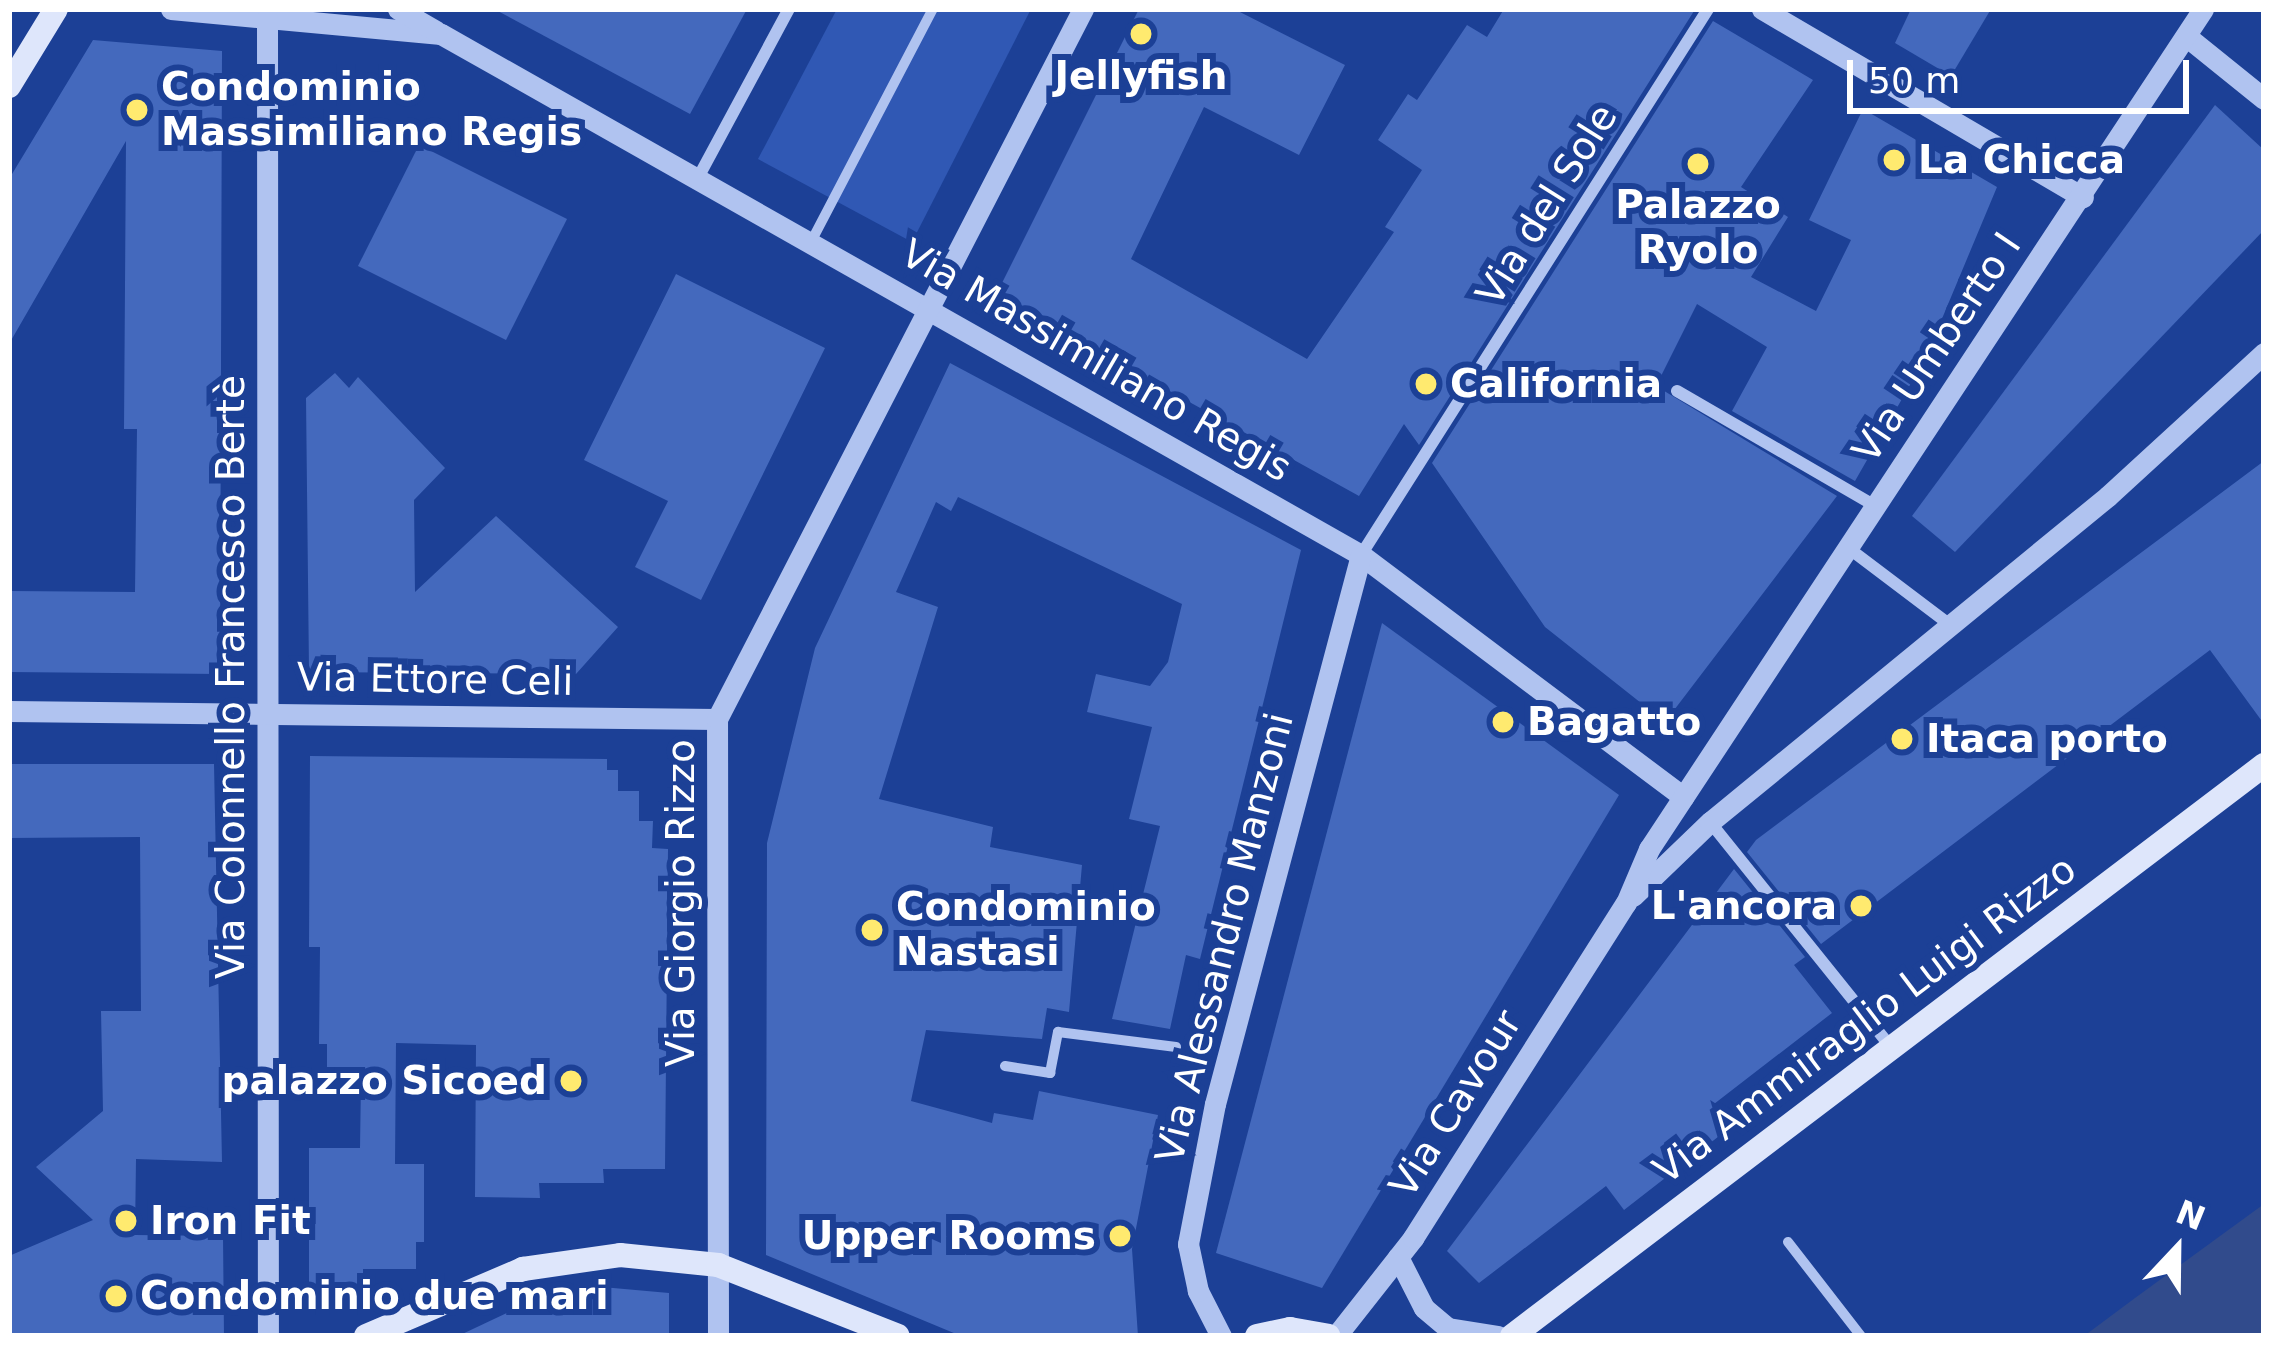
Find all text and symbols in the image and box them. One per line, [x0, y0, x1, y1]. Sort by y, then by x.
marker: Jellyfish [1128, 21, 1154, 47]
scale bar [1853, 36, 2195, 110]
place label: Jellyfish [1054, 53, 1228, 99]
text: 50 m [1868, 60, 1960, 101]
place label: Condominio Massimiliano Regis [161, 65, 582, 156]
street label: Via del Sole [1467, 96, 1627, 314]
marker: Condominio Massimiliano Regis [124, 97, 150, 123]
place label: La Chicca [1918, 137, 2125, 183]
marker: La Chicca [1881, 147, 1907, 173]
marker: Palazzo Ryolo [1685, 151, 1711, 177]
place label: Palazzo Ryolo [1615, 183, 1781, 274]
street label: Via Umberto I [1843, 224, 2031, 472]
street label: Via Massimiliano Regis [893, 230, 1299, 492]
place label: California [1450, 361, 1662, 407]
marker: California [1413, 371, 1439, 397]
street label: Via Colonnello Francesco Bertè [208, 375, 254, 979]
street label: Via Ettore Celi [296, 654, 574, 706]
place label: Bagatto [1527, 699, 1701, 745]
street label: Via Alessandro Manzoni [1146, 708, 1304, 1168]
marker: Bagatto [1490, 709, 1516, 735]
place label: Itaca porto [1926, 716, 2168, 762]
marker: Itaca porto [1889, 726, 1915, 752]
street label: Via Giorgio Rizzo [658, 739, 704, 1067]
street label: Via Ammiraglio Luigi Rizzo [1645, 846, 2085, 1194]
place label: L'ancora [1651, 883, 1837, 929]
place label: Condominio Nastasi [896, 885, 1156, 976]
marker: L'ancora [1848, 893, 1874, 919]
marker: Condominio Nastasi [859, 917, 885, 943]
street label: Via Cavour [1380, 1002, 1532, 1206]
place label: palazzo Sicoed [222, 1058, 547, 1104]
marker: palazzo Sicoed [558, 1068, 584, 1094]
north arrow [2117, 1189, 2237, 1309]
text: N [2171, 1192, 2211, 1238]
place label: Iron Fit [150, 1198, 311, 1244]
marker: Iron Fit [113, 1208, 139, 1234]
place label: Upper Rooms [802, 1213, 1096, 1259]
marker: Upper Rooms [1107, 1223, 1133, 1249]
place label: Condominio due mari [140, 1273, 609, 1319]
marker: Condominio due mari [103, 1283, 129, 1309]

